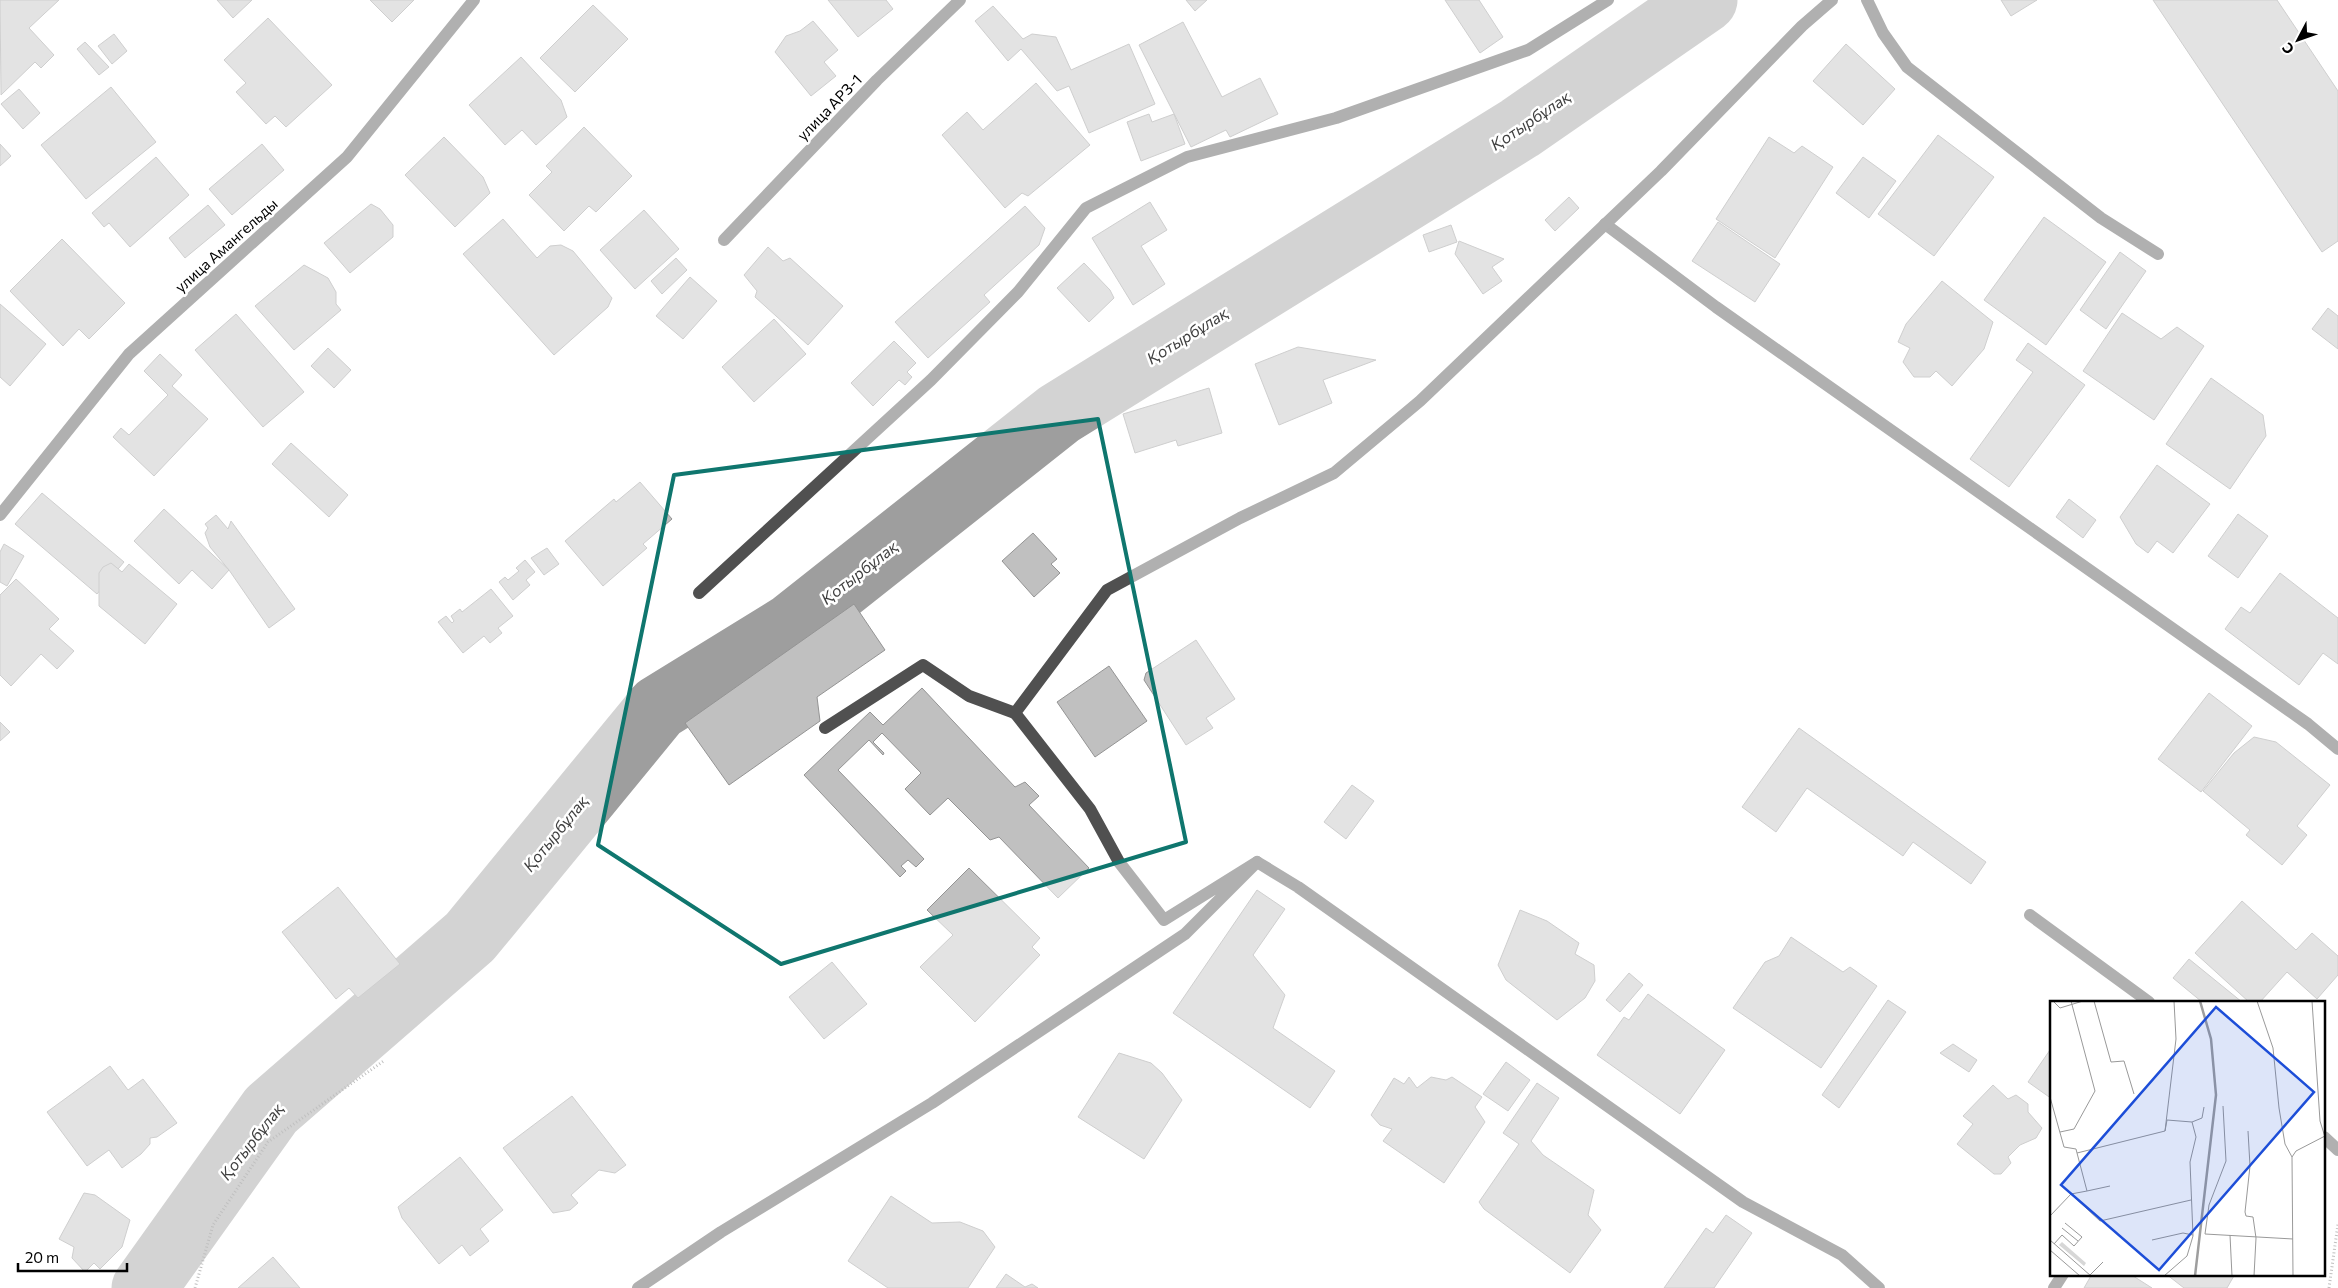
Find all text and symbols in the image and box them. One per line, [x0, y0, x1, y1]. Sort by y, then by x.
north arrow [2273, 15, 2323, 65]
text: С [2278, 40, 2297, 58]
street label: улица АРЗ-1 [793, 70, 865, 144]
water label: Қотырбұлақ [1486, 86, 1574, 154]
street label: улица Амангельды [171, 194, 281, 296]
water label: Қотырбұлақ [1143, 302, 1231, 368]
water label: Қотырбұлақ [817, 536, 901, 608]
water label: Қотырбұлақ [518, 791, 592, 875]
inset map [2050, 1001, 2326, 1276]
water label: Қотырбұлақ [215, 1099, 287, 1183]
scale bar [18, 1240, 126, 1272]
text: 20 m [25, 1248, 59, 1266]

